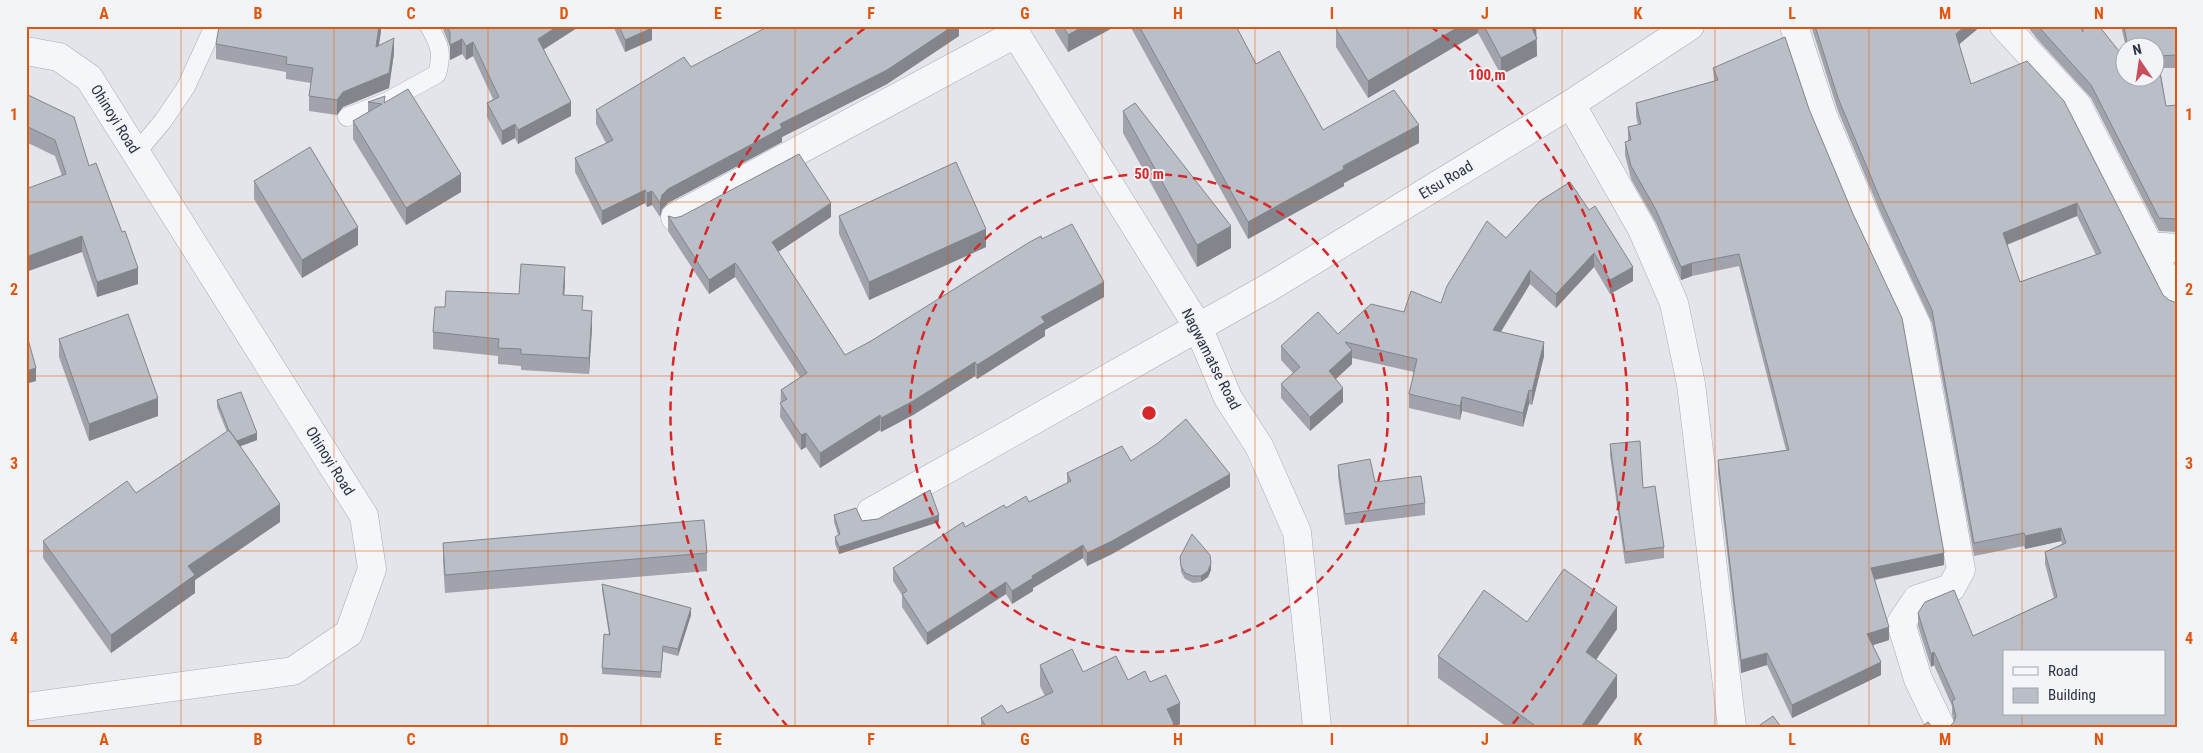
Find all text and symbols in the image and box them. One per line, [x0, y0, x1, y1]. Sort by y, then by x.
text: A [99, 4, 109, 23]
text: B [254, 4, 263, 23]
text: C [406, 4, 416, 23]
text: D [559, 4, 569, 23]
text: E [714, 4, 722, 23]
text: F [867, 4, 875, 23]
text: G [1020, 4, 1030, 23]
text: H [1173, 4, 1183, 23]
text: I [1330, 4, 1334, 23]
text: J [1481, 4, 1489, 23]
text: K [1634, 4, 1643, 23]
text: L [1788, 4, 1796, 23]
text: M [1939, 4, 1951, 23]
text: N [2094, 4, 2104, 23]
north arrow [2116, 38, 2166, 88]
text: N [2131, 41, 2143, 58]
text: 100 m [1468, 66, 1506, 84]
street label: Ohinoyi Road [87, 81, 143, 157]
text: 1 [10, 105, 18, 124]
text: 1 [2185, 105, 2193, 124]
street label: Etsu Road [1416, 157, 1476, 203]
text: 50 m [1134, 165, 1164, 183]
text: 2 [10, 280, 18, 299]
text: 2 [2185, 280, 2193, 299]
street label: Nagwamatse Road [1178, 305, 1244, 413]
centre of rings [1140, 404, 1158, 422]
street label: Ohinoyi Road [302, 423, 358, 499]
text: 3 [10, 454, 18, 473]
text: 3 [2185, 454, 2193, 473]
text: 4 [10, 629, 18, 648]
text: 4 [2185, 629, 2193, 648]
legend [2003, 650, 2166, 716]
text: Road [2048, 662, 2078, 680]
text: Building [2048, 686, 2096, 704]
text: A [99, 730, 109, 749]
text: B [254, 730, 263, 749]
text: C [406, 730, 416, 749]
text: D [559, 730, 569, 749]
text: E [714, 730, 722, 749]
text: F [867, 730, 875, 749]
text: G [1020, 730, 1030, 749]
text: H [1173, 730, 1183, 749]
text: I [1330, 730, 1334, 749]
text: J [1481, 730, 1489, 749]
text: K [1634, 730, 1643, 749]
text: L [1788, 730, 1796, 749]
text: M [1939, 730, 1951, 749]
text: N [2094, 730, 2104, 749]

